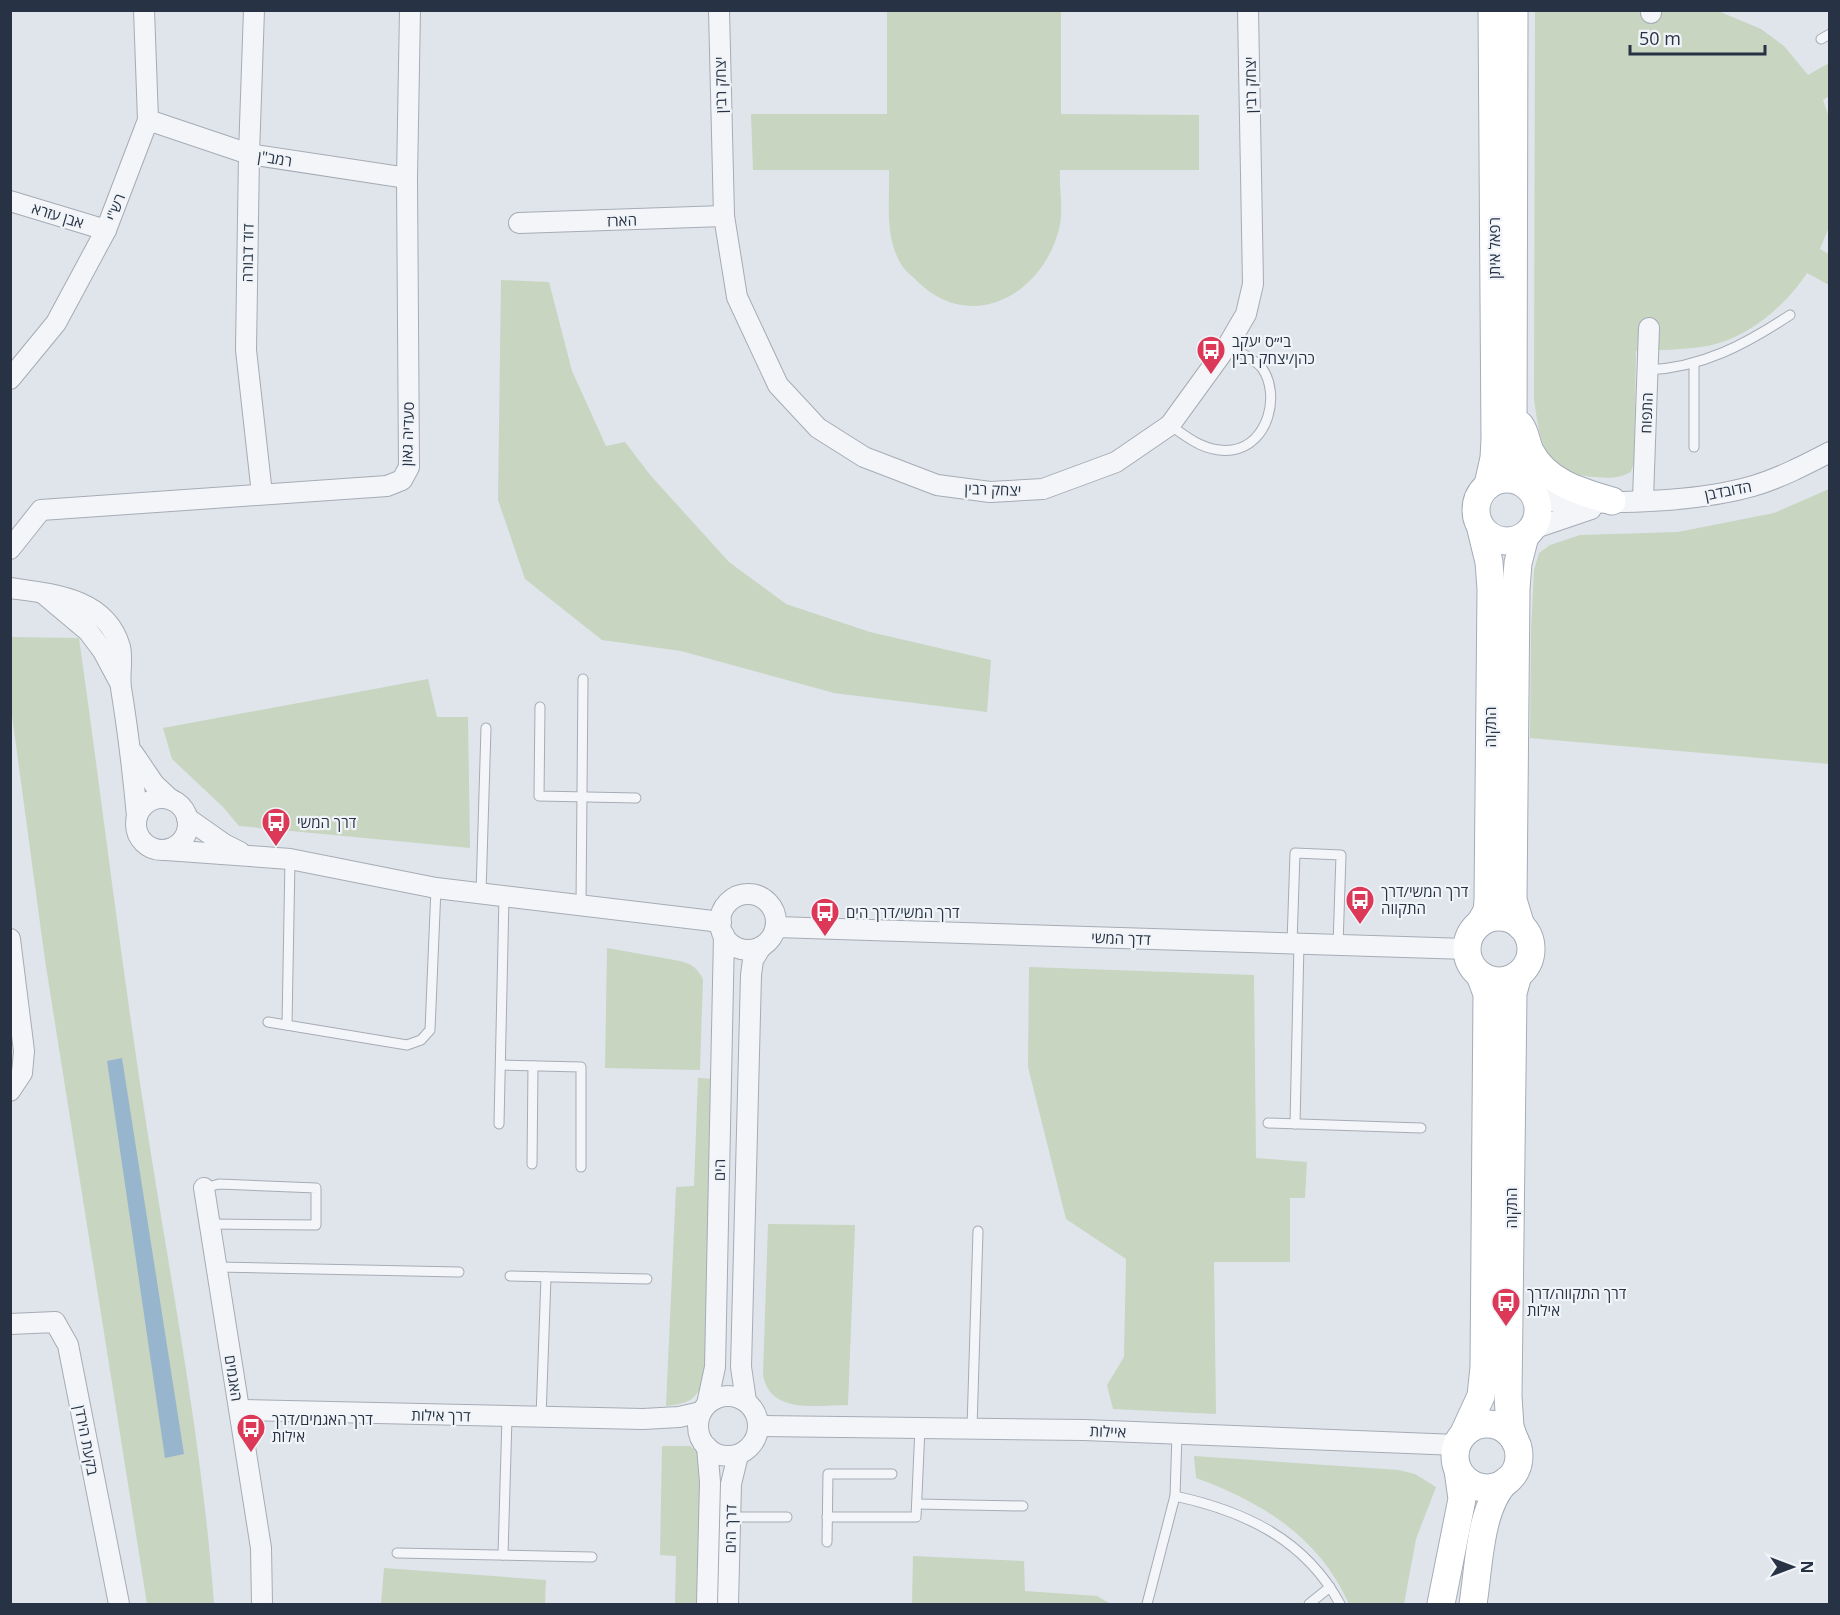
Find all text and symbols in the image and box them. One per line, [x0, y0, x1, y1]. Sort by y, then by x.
scale bar [1630, 18, 1765, 56]
text: 50 m [1639, 26, 1681, 50]
street label: יצחק רבין [710, 56, 730, 114]
street label: יצחק רבין [1240, 56, 1260, 114]
street label: רמב"ן [256, 145, 294, 171]
street label: רש"י [101, 190, 129, 224]
street label: אבן עזרא [30, 198, 86, 232]
street label: הארז [607, 209, 637, 231]
street label: רפאל איתן [1484, 217, 1504, 279]
street label: דוד דבורה [236, 223, 258, 283]
place label: בי״ס יעקב כהן/יצחק רבין [1232, 331, 1315, 368]
bus stop icon: בי״ס יעקב כהן/יצחק רבין [1195, 334, 1227, 376]
street label: התפוח [1635, 392, 1657, 434]
street label: סעדיה גאון [396, 401, 418, 467]
street label: הדובדבן [1703, 476, 1753, 504]
street label: יצחק רבין [964, 478, 1022, 500]
street label: התקוה [1480, 706, 1500, 748]
bus stop icon: דרך המשי [260, 806, 292, 848]
place label: דרך המשי [297, 812, 357, 832]
place label: דרך המשי/דרך התקווה [1381, 881, 1469, 918]
bus stop icon: דרך המשי/דרך התקווה [1344, 884, 1376, 926]
bus stop icon: דרך המשי/דרך הים [809, 896, 841, 938]
place label: דרך המשי/דרך הים [846, 902, 960, 922]
street label: דדך המשי [1091, 927, 1151, 949]
street label: הים [709, 1159, 729, 1181]
street label: התקוה [1501, 1187, 1521, 1229]
place label: דרך התקווה/דרך אילות [1527, 1283, 1627, 1320]
bus stop icon: דרך התקווה/דרך אילות [1490, 1286, 1522, 1328]
street label: האגמים [220, 1353, 248, 1403]
street label: בקעת הירדן [70, 1403, 104, 1477]
street label: דרך אילות [411, 1404, 471, 1426]
place label: דרך האגמים/דרך אילות [272, 1409, 373, 1446]
bus stop icon: דרך האגמים/דרך אילות [235, 1412, 267, 1454]
street label: איילות [1089, 1420, 1127, 1442]
street label: דרך הים [720, 1504, 740, 1554]
north arrow [1762, 1537, 1822, 1597]
text: N [1796, 1560, 1818, 1574]

